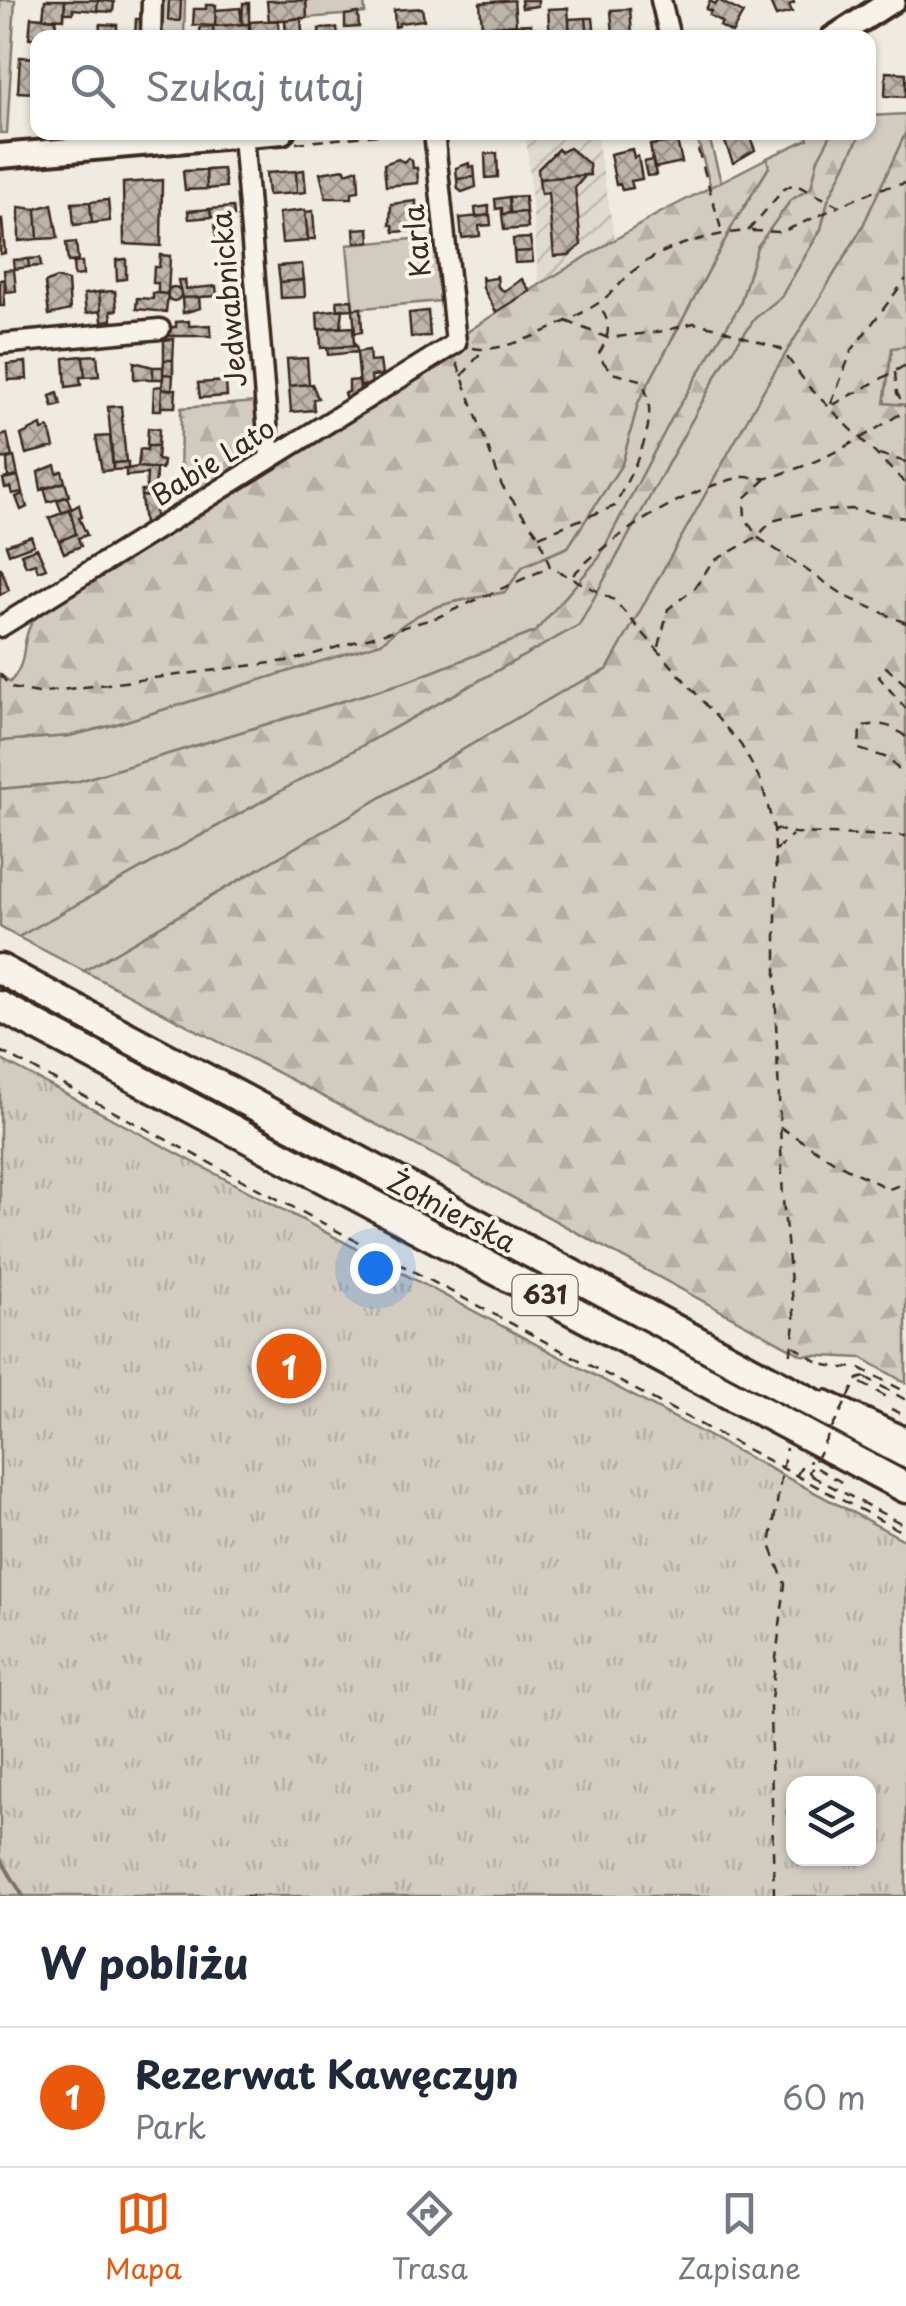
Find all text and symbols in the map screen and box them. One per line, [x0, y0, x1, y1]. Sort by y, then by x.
search box [30, 30, 876, 140]
text: Szukaj tutaj [145, 57, 364, 114]
icon: search [65, 58, 120, 113]
street label: Karla [390, 202, 441, 279]
street label: Jedwabnicka [198, 209, 257, 389]
street label: Babie Lato [142, 406, 282, 516]
street label: Żołnierska [381, 1159, 525, 1263]
your location [350, 1243, 401, 1294]
road number: 631 [512, 1275, 578, 1315]
pin: 1 [256, 1328, 322, 1404]
map controls [786, 1776, 876, 1866]
button: layers [786, 1776, 876, 1866]
text: W pobliżu [40, 1930, 249, 1993]
text: Rezerwat Kawęczyn [135, 2045, 519, 2102]
text: 1 [65, 2073, 80, 2121]
text: 60 m [782, 2073, 866, 2121]
text: Park [135, 2102, 207, 2150]
tab: Mapa [105, 2186, 182, 2289]
tab: Trasa [392, 2186, 468, 2289]
tab: Zapisane [678, 2186, 801, 2289]

